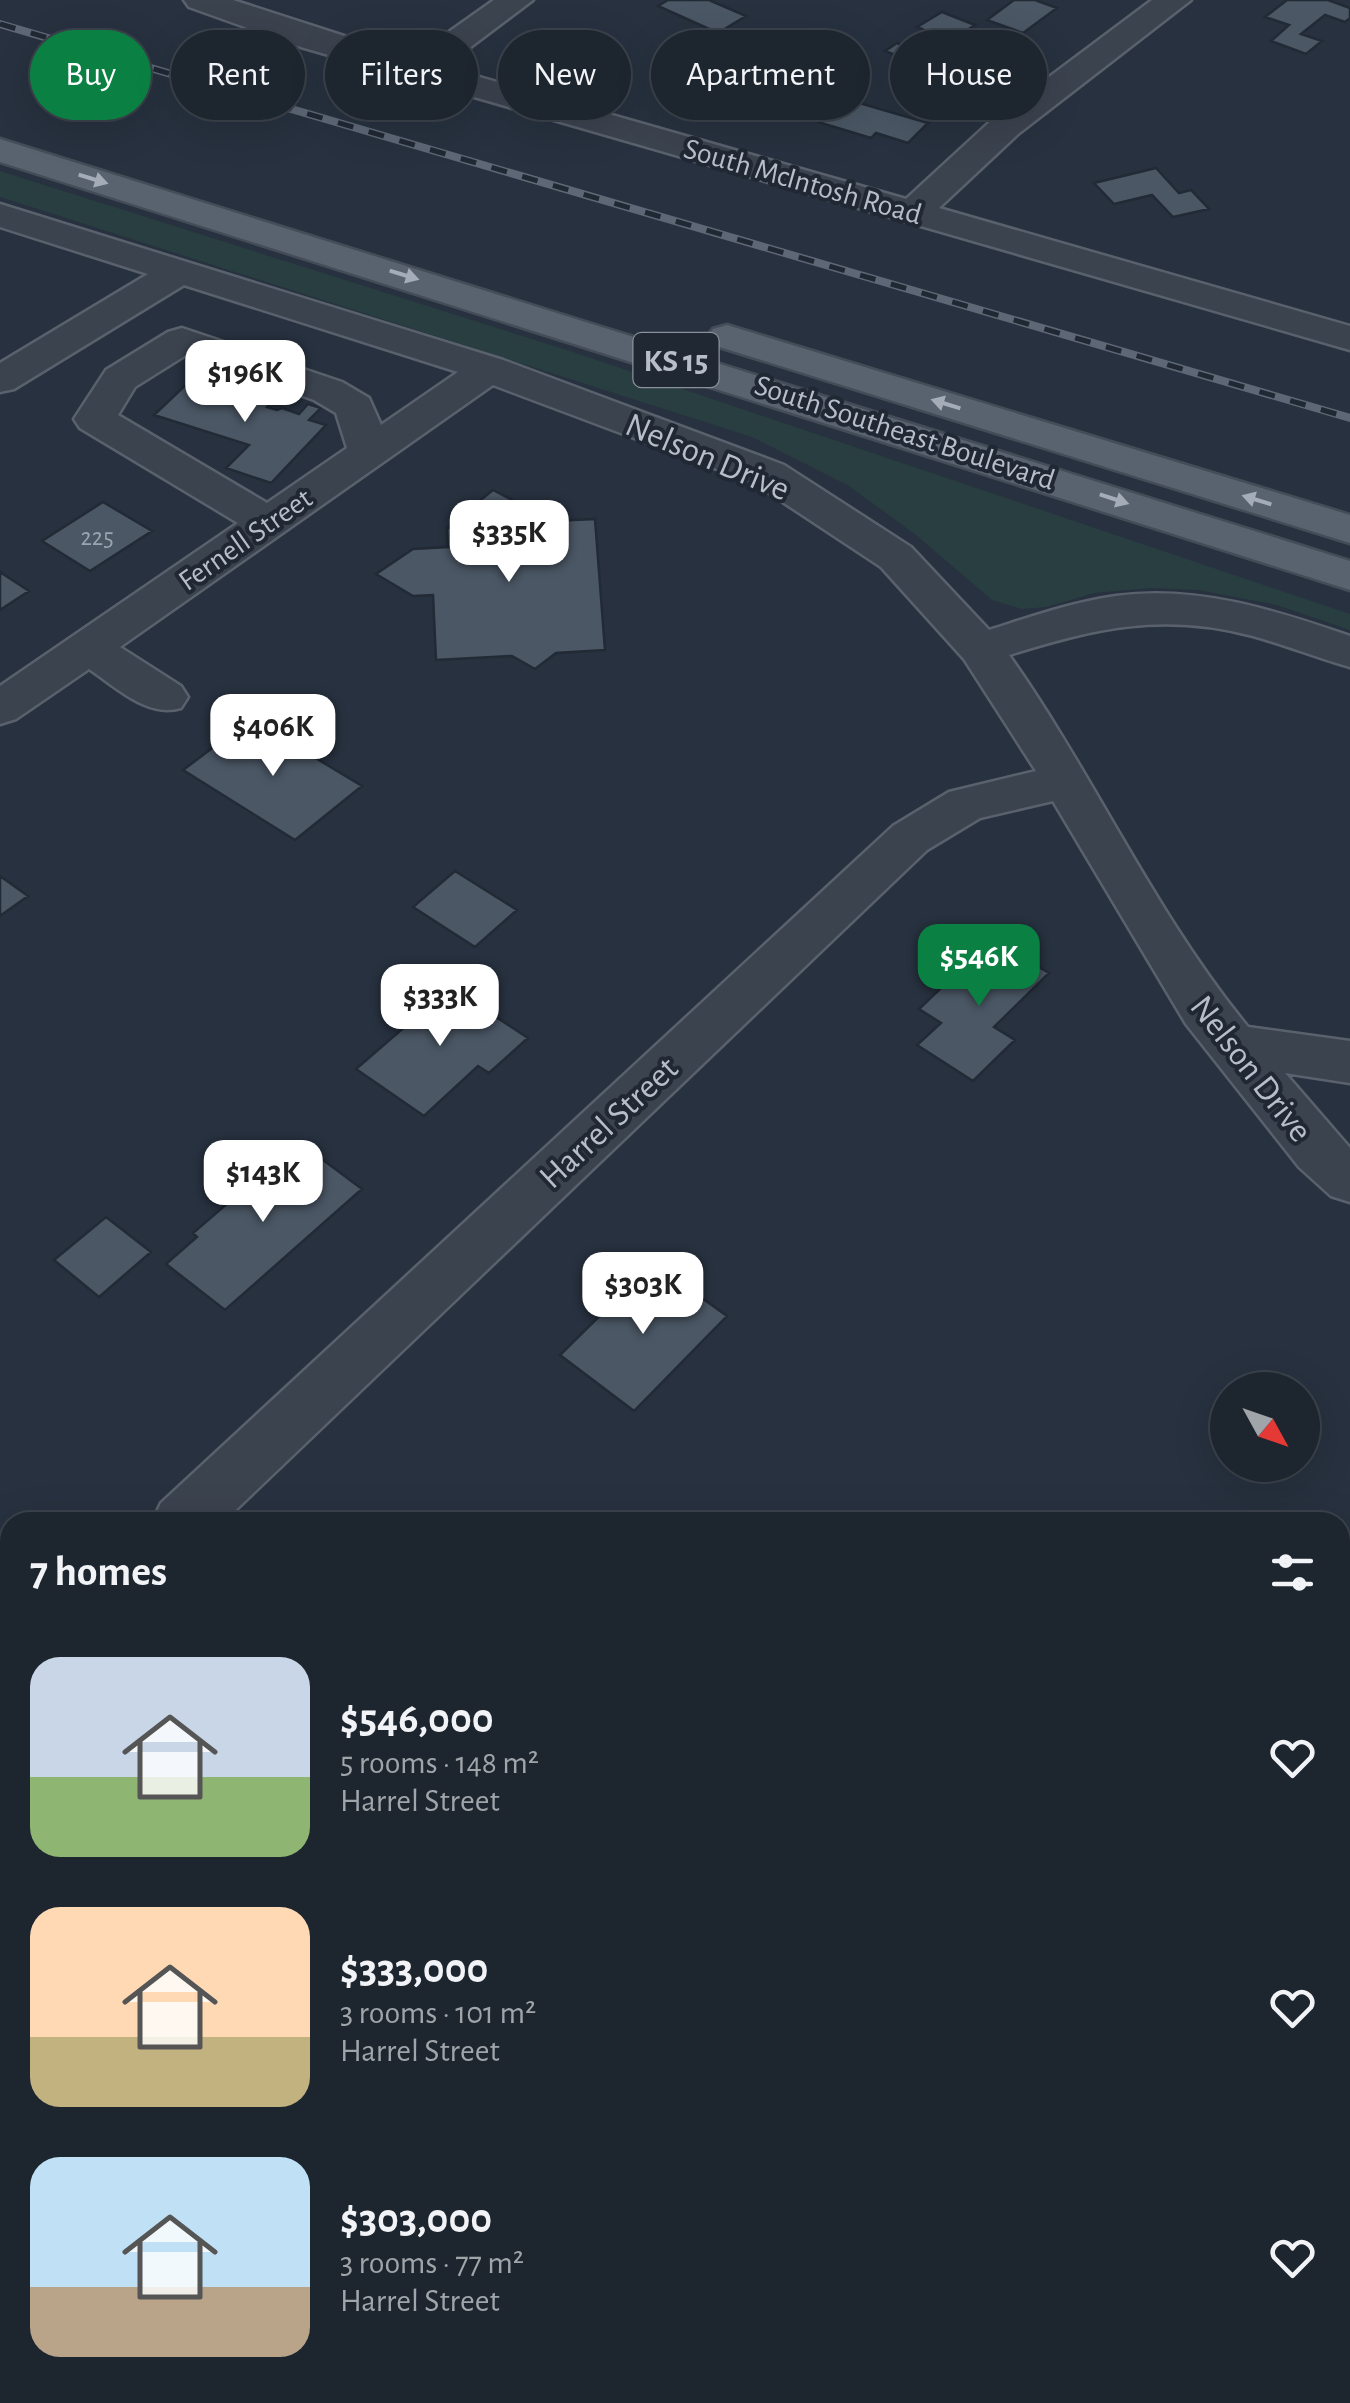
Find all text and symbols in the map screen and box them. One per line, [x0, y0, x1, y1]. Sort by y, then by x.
chip: Buy [30, 30, 151, 120]
chip: Rent [171, 30, 305, 120]
chip: Filters [325, 30, 478, 120]
chip: New [498, 30, 631, 120]
chip: Apartment [651, 30, 870, 120]
chip: House [890, 30, 1047, 120]
street label: South McIntosh Road [680, 134, 925, 230]
one-way arrow [79, 172, 109, 187]
one-way arrow [389, 268, 419, 283]
road number: KS 15 [634, 333, 718, 387]
pin: $196K [175, 340, 315, 425]
text: $196K [207, 356, 283, 388]
street label: South Southeast Boulevard [751, 370, 1059, 496]
one-way arrow [931, 395, 961, 410]
street label: Nelson Drive [620, 407, 795, 508]
street label: Fernell Street [173, 483, 318, 597]
one-way arrow [1100, 492, 1130, 507]
one-way arrow [1241, 492, 1272, 507]
pin: $335K [439, 500, 579, 585]
text: $335K [472, 516, 546, 548]
house number: 225 [80, 525, 114, 550]
pin: $406K [203, 694, 343, 779]
text: $406K [232, 710, 314, 742]
pin: $546K [909, 924, 1049, 1009]
text: $546K [940, 940, 1018, 972]
pin: $333K [370, 964, 510, 1049]
text: $333K [403, 980, 477, 1012]
street label: Nelson Drive [1183, 989, 1318, 1148]
street label: Harrel Street [533, 1051, 685, 1195]
pin: $143K [193, 1140, 333, 1225]
text: $143K [226, 1156, 300, 1188]
pin: $303K [573, 1252, 713, 1337]
text: $303K [604, 1268, 682, 1300]
north arrow [1210, 1372, 1320, 1482]
map controls [1210, 1372, 1320, 1482]
icon: filters [1265, 1545, 1320, 1600]
text: 7 homes [30, 1551, 167, 1593]
icon: home [110, 1697, 230, 1817]
text: $546,000 [340, 1698, 494, 1740]
icon: heart [1265, 1730, 1320, 1785]
text: 5 rooms · 148 m² [340, 1747, 539, 1779]
text: Harrel Street [340, 1785, 500, 1817]
icon: home [110, 1947, 230, 2067]
text: $333,000 [340, 1948, 488, 1990]
icon: heart [1265, 1980, 1320, 2035]
text: 3 rooms · 101 m² [340, 1997, 536, 2029]
text: Harrel Street [340, 2035, 500, 2067]
icon: home [110, 2197, 230, 2317]
text: $303,000 [340, 2198, 492, 2240]
icon: heart [1265, 2230, 1320, 2285]
text: 3 rooms · 77 m² [340, 2247, 524, 2279]
text: Harrel Street [340, 2285, 500, 2317]

